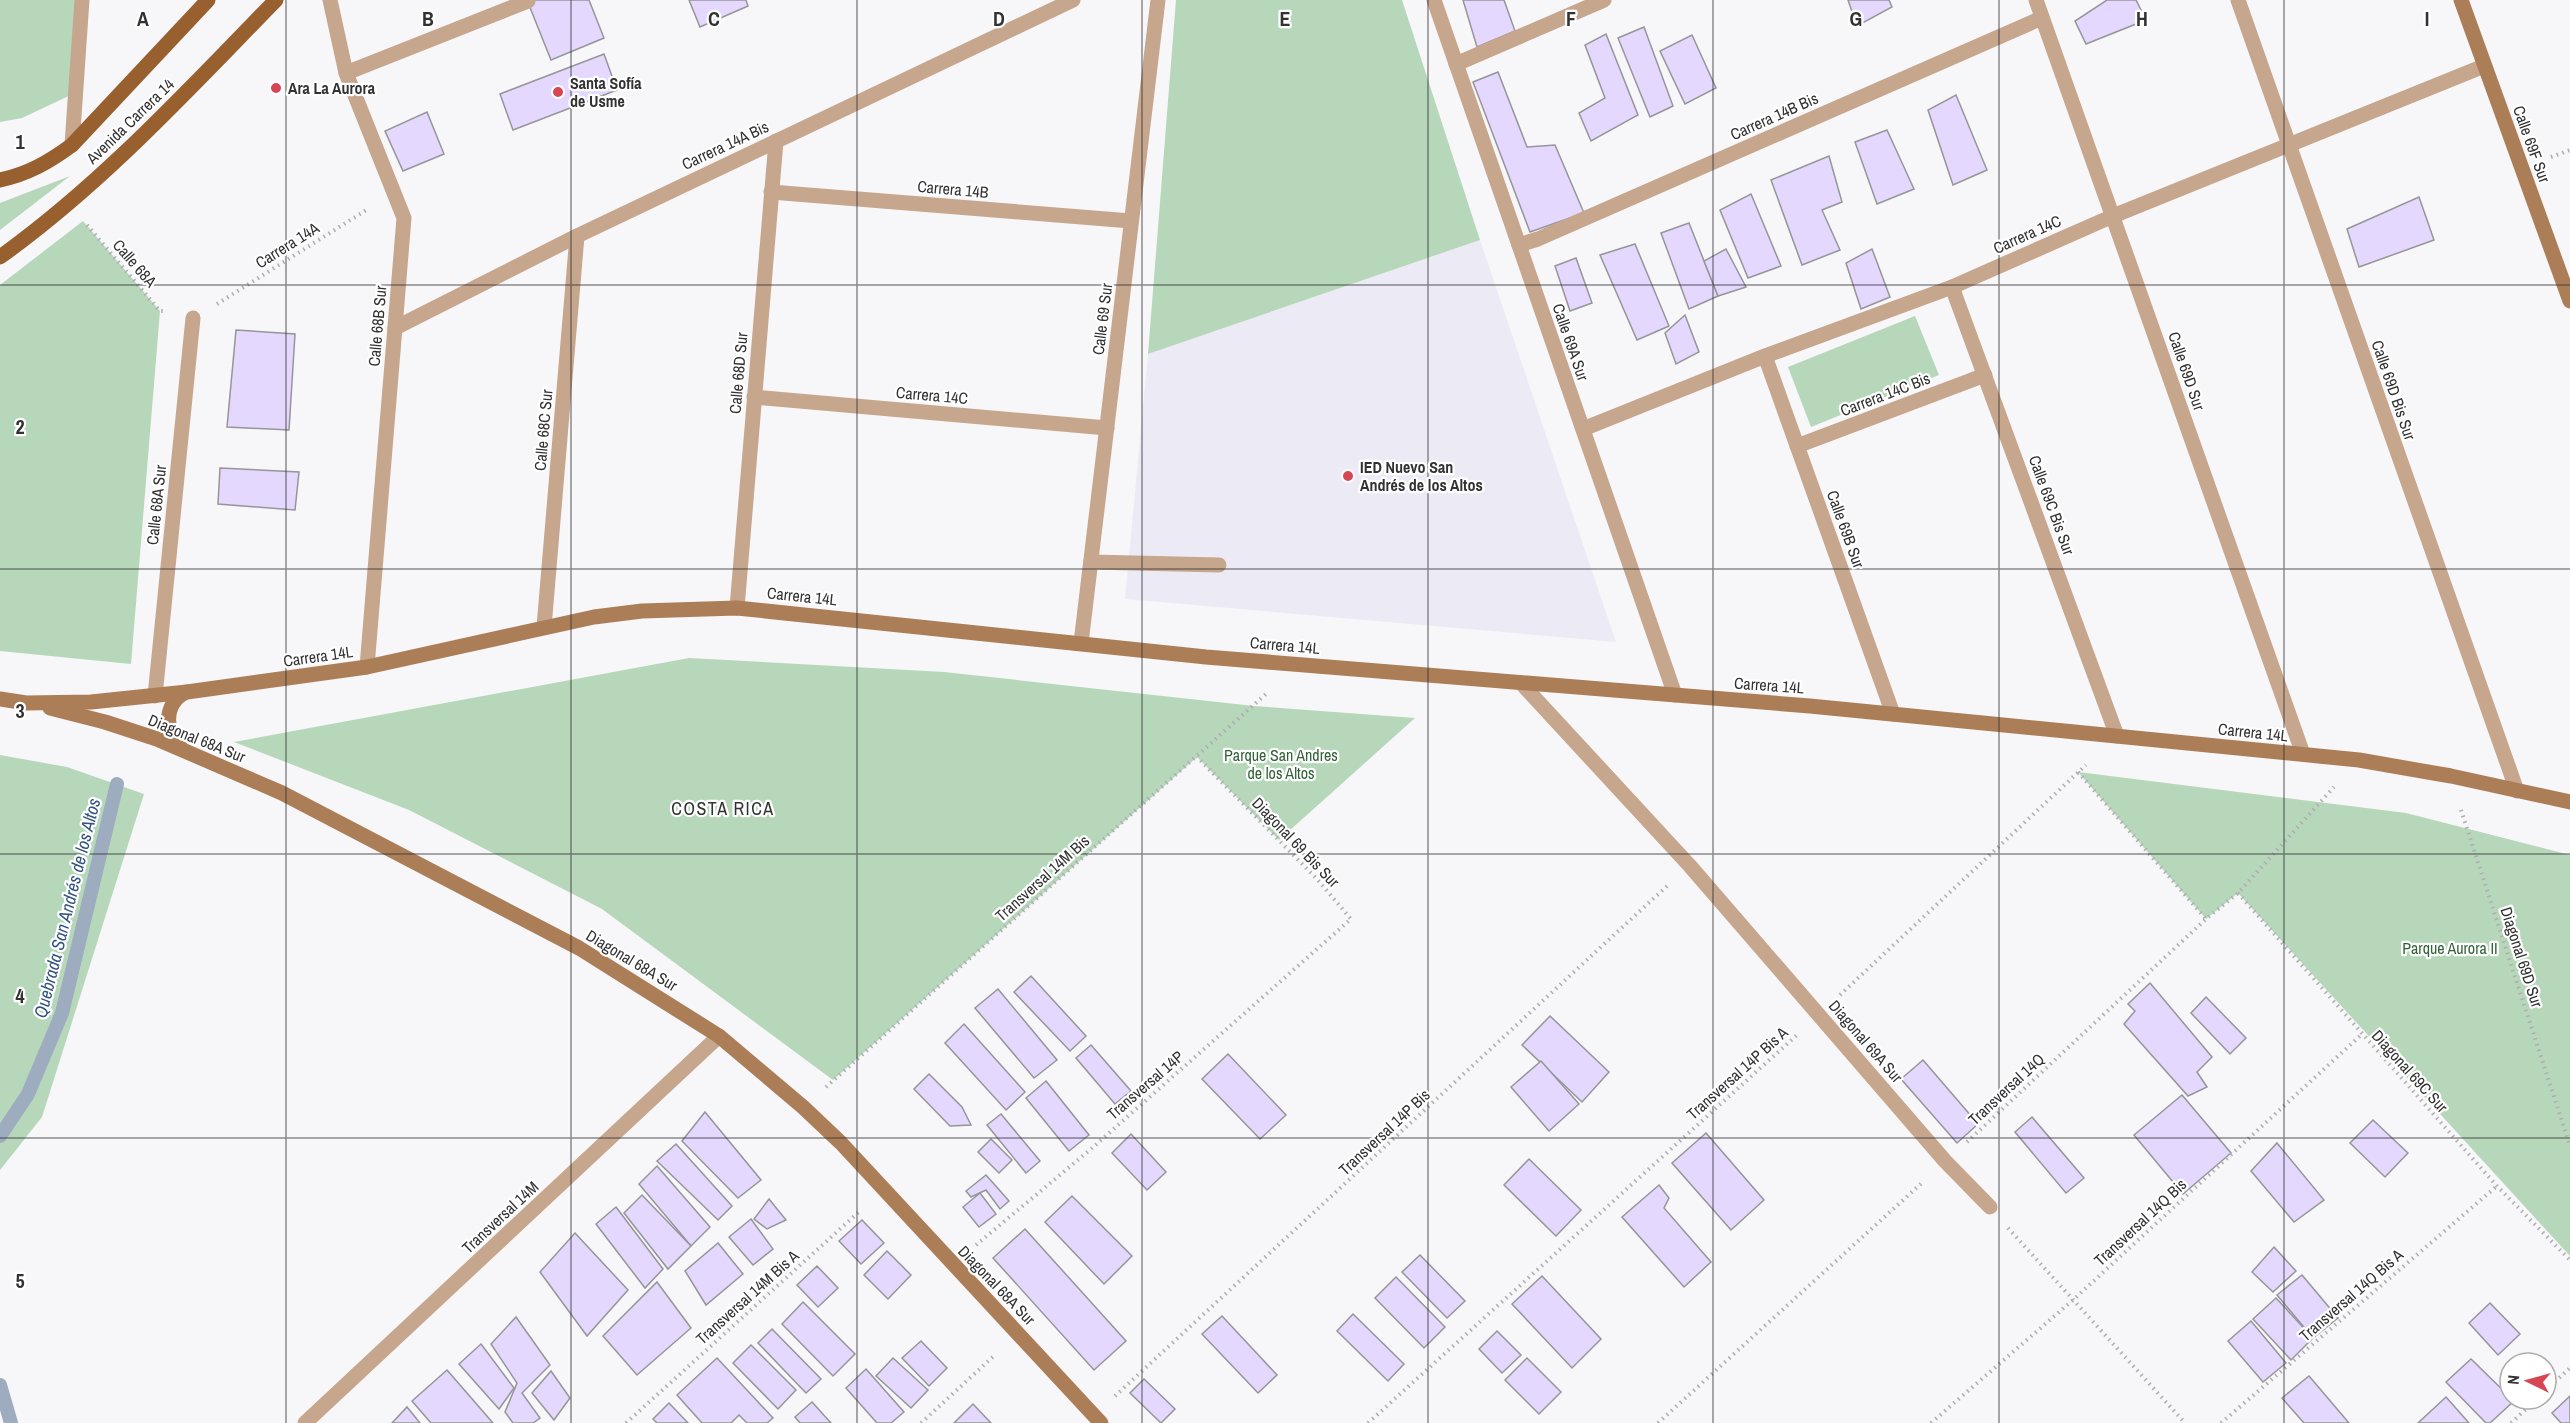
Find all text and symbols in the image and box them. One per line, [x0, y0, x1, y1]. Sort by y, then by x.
text: A [137, 5, 149, 32]
text: B [422, 5, 434, 32]
text: C [708, 5, 720, 32]
text: D [993, 5, 1005, 32]
text: E [1280, 5, 1291, 32]
text: F [1566, 5, 1576, 32]
text: G [1850, 5, 1862, 32]
text: H [2136, 5, 2148, 32]
text: I [2425, 5, 2429, 32]
place label: Santa Sofía de Usme [570, 72, 642, 112]
street label: Avenida Carrera 14 [81, 73, 179, 169]
place label: Ara La Aurora [288, 77, 376, 99]
marker: Ara La Aurora [269, 81, 283, 95]
marker: Santa Sofía de Usme [551, 85, 565, 99]
street label: Carrera 14B Bis [1727, 87, 1821, 145]
street label: Calle 69F Sur [2508, 103, 2556, 186]
street label: Carrera 14A Bis [678, 115, 772, 175]
text: 1 [15, 128, 25, 155]
street label: Carrera 14B [916, 175, 990, 203]
street label: Carrera 14C [1990, 209, 2064, 259]
street label: Carrera 14A [251, 217, 323, 273]
street label: Calle 68A [108, 234, 162, 292]
street label: Calle 69 Sur [1087, 281, 1117, 356]
street label: Calle 68B Sur [363, 284, 392, 367]
street label: Calle 69A Sur [1548, 300, 1595, 384]
street label: Calle 69D Sur [2163, 329, 2211, 414]
street label: Calle 68D Sur [723, 331, 753, 415]
street label: Calle 69D Bis Sur [2367, 337, 2422, 443]
street label: Carrera 14C Bis [1837, 367, 1933, 421]
street label: Carrera 14C [895, 381, 969, 409]
street label: Calle 68C Sur [528, 388, 558, 472]
text: 2 [15, 413, 25, 440]
street label: Calle 69C Bis Sur [2024, 452, 2080, 558]
place label: IED Nuevo San Andrés de los Altos [1360, 456, 1483, 496]
street label: Calle 68A Sur [141, 463, 171, 546]
marker: IED Nuevo San Andrés de los Altos [1341, 469, 1355, 483]
street label: Calle 69B Sur [1822, 487, 1870, 571]
street label: Carrera 14L [766, 581, 839, 611]
street label: Carrera 14L [1249, 631, 1322, 659]
street label: Carrera 14L [282, 640, 355, 672]
street label: Carrera 14L [1733, 672, 1805, 698]
text: 3 [15, 697, 25, 724]
street label: Diagonal 68A Sur [145, 709, 249, 768]
street label: Carrera 14L [2217, 717, 2290, 747]
park label: Parque San Andres de los Altos [1224, 744, 1338, 784]
street label: Diagonal 69 Bis Sur [1247, 792, 1345, 892]
water label: Quebrada San Andrés de los Altos [28, 796, 106, 1020]
district label: COSTA RICA [671, 796, 775, 821]
street label: Transversal 14M Bis [990, 830, 1094, 926]
street label: Diagonal 69D Sur [2495, 904, 2549, 1011]
street label: Diagonal 68A Sur [582, 924, 682, 996]
park label: Parque Aurora II [2402, 937, 2498, 959]
text: 4 [15, 982, 25, 1009]
street label: Diagonal 69A Sur [1824, 995, 1908, 1087]
street label: Transversal 14P Bis A [1682, 1021, 1793, 1124]
street label: Diagonal 69C Sur [2367, 1025, 2453, 1118]
street label: Transversal 14P [1102, 1045, 1188, 1124]
street label: Transversal 14Q [1963, 1048, 2049, 1130]
street label: Transversal 14P Bis [1334, 1084, 1434, 1180]
street label: Transversal 14Q Bis [2089, 1173, 2191, 1271]
street label: Transversal 14M [457, 1176, 543, 1258]
street label: Diagonal 68A Sur [953, 1240, 1041, 1330]
street label: Transversal 14Q Bis A [2294, 1244, 2408, 1346]
street label: Transversal 14M Bis A [691, 1245, 803, 1349]
text: 5 [15, 1267, 25, 1294]
north arrow [2498, 1351, 2558, 1411]
text: N [2502, 1374, 2524, 1385]

